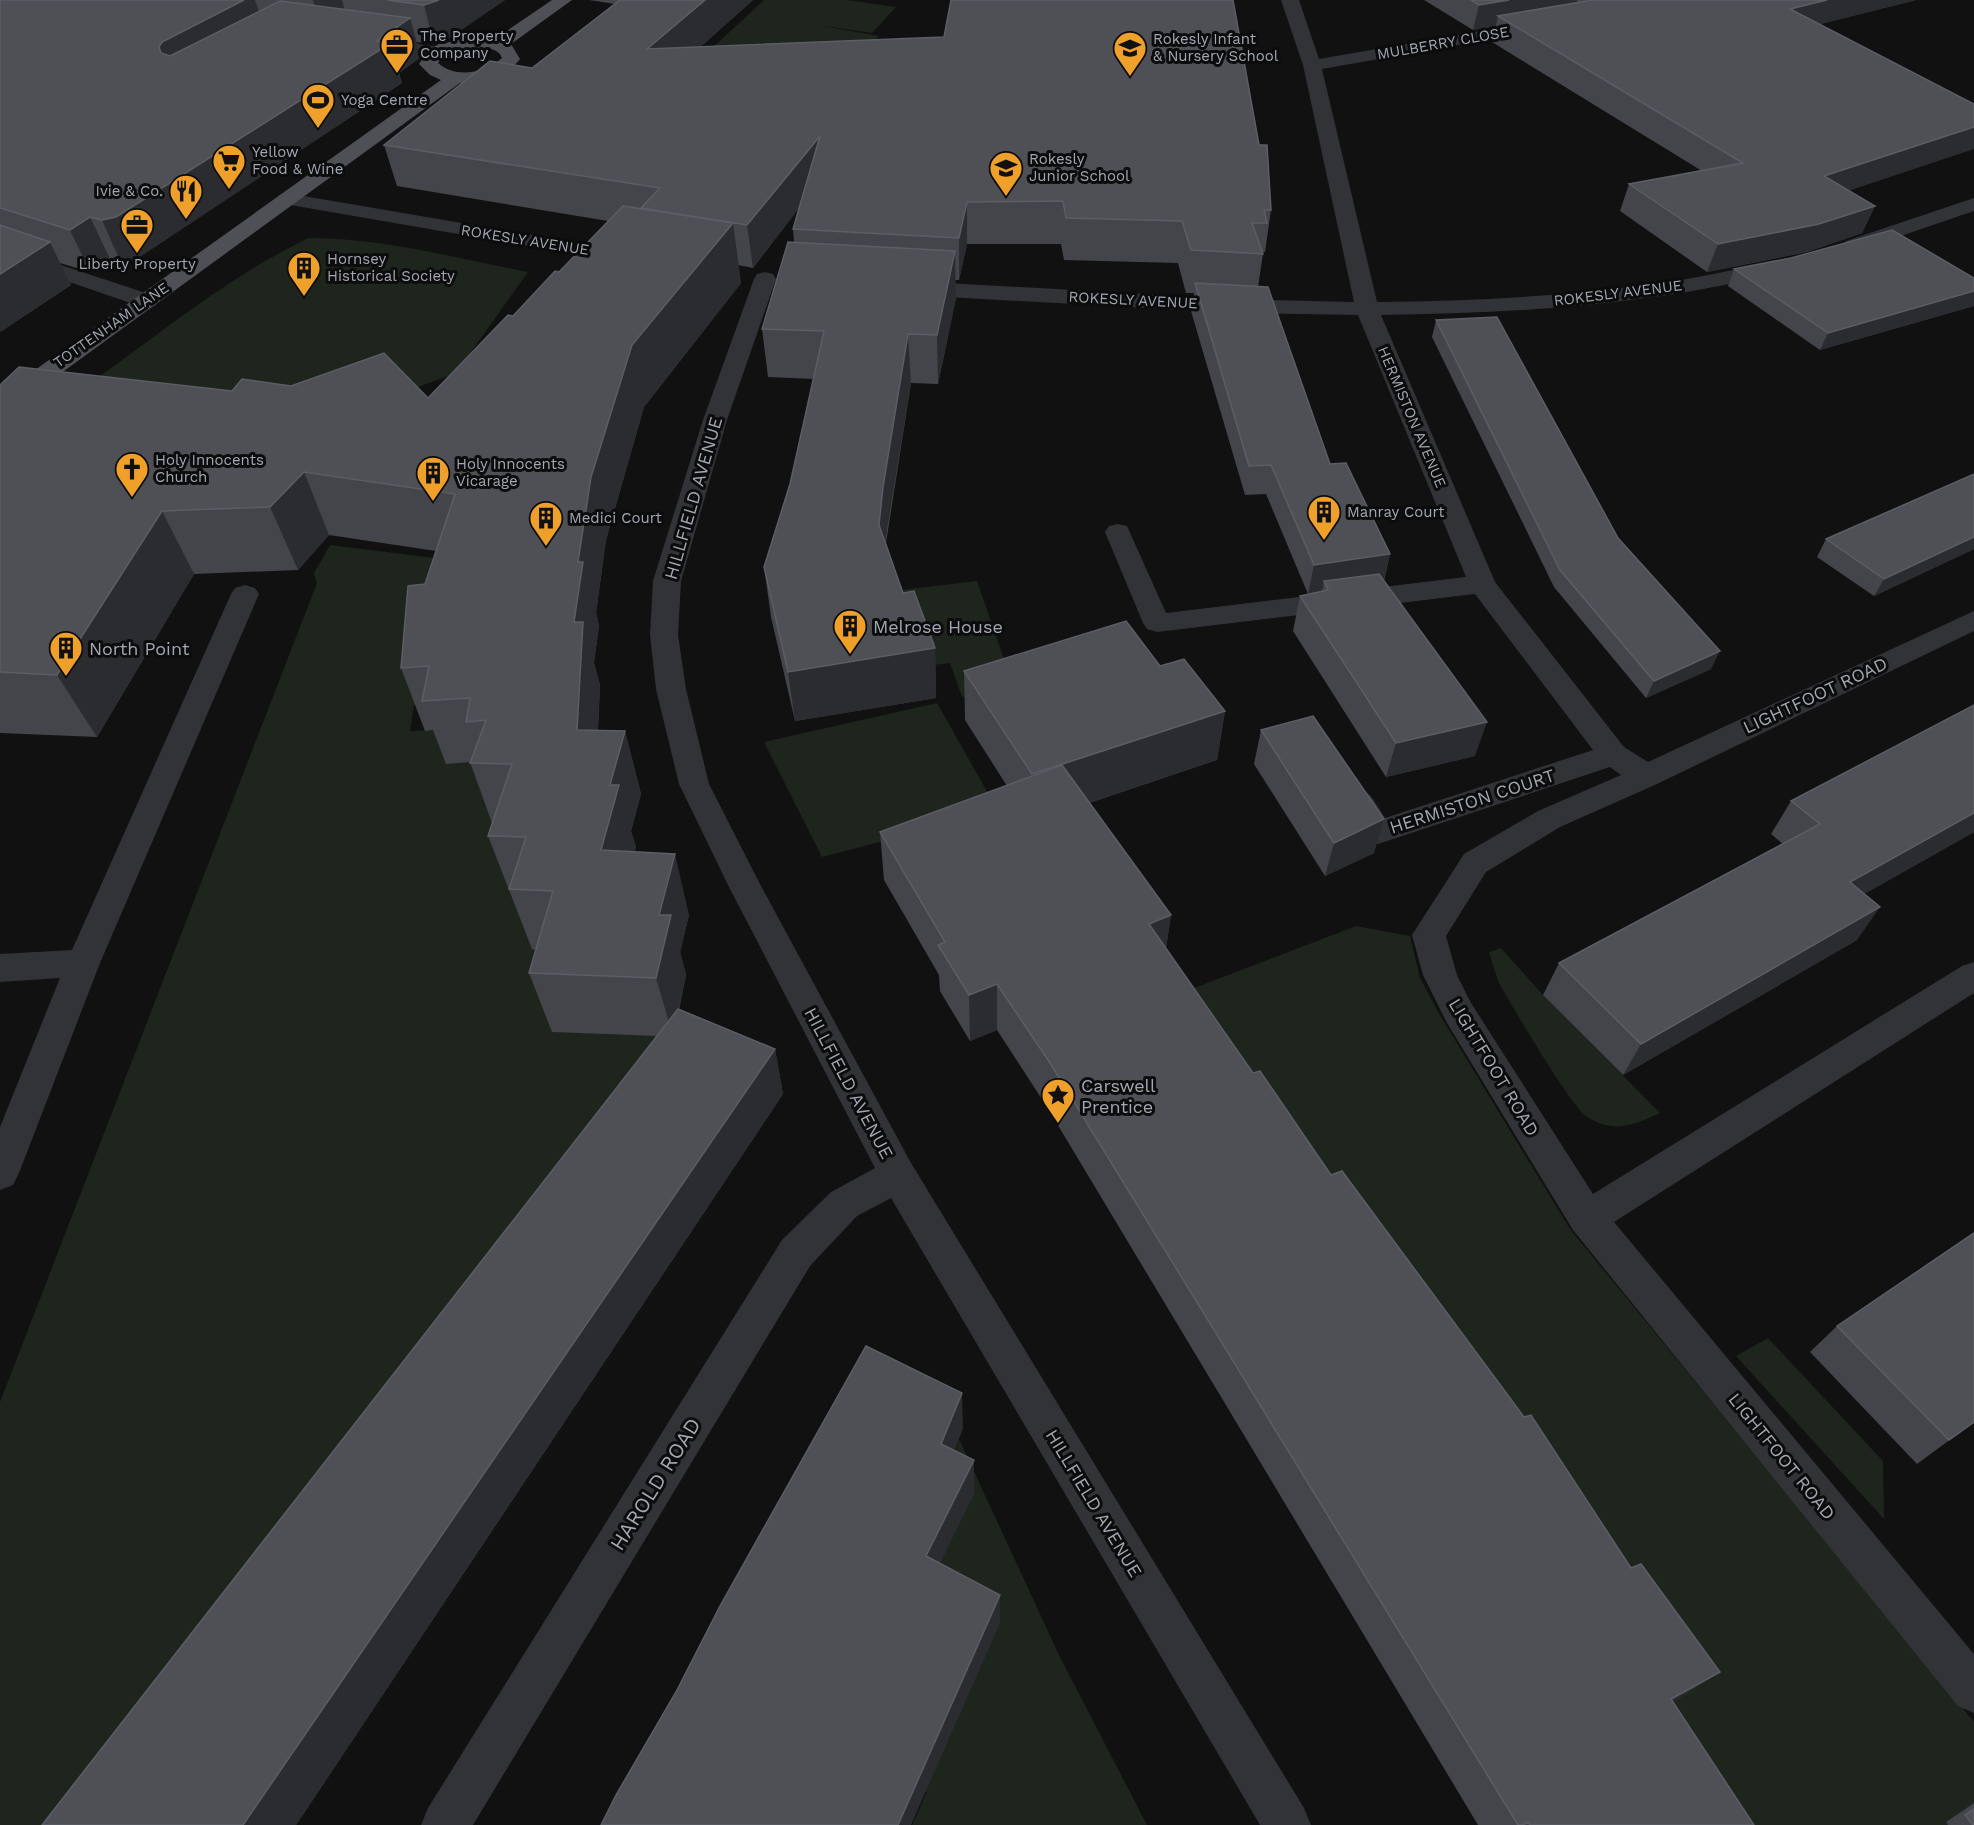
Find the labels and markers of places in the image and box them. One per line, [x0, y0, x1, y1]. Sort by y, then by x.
office icon: The Property Company [379, 27, 415, 74]
place label: The Property Company [420, 27, 514, 62]
school or university icon: Rokesly Infant & Nursery School [1112, 30, 1148, 77]
place label: Rokesly Infant & Nursery School [1153, 30, 1279, 65]
sports icon: Yoga Centre [300, 82, 336, 129]
place label: Yoga Centre [341, 91, 428, 109]
supermarket icon: Yellow Food & Wine [211, 143, 247, 190]
place label: Yellow Food & Wine [252, 143, 343, 178]
school or university icon: Rokesly Junior School [988, 150, 1024, 197]
place label: Rokesly Junior School [1029, 150, 1130, 185]
restaurant icon: Ivie & Co. [168, 173, 204, 220]
place label: Ivie & Co. [96, 182, 163, 200]
office icon: Liberty Property [119, 207, 155, 254]
building icon: Hornsey Historical Society [286, 250, 322, 297]
place label: Hornsey Historical Society [327, 250, 455, 285]
place label: Liberty Property [78, 255, 196, 273]
church icon: Holy Innocents Church [114, 451, 150, 498]
place label: Holy Innocents Church [155, 451, 264, 486]
building icon: Holy Innocents Vicarage [415, 455, 451, 502]
place label: Holy Innocents Vicarage [456, 455, 565, 490]
building icon: Manray Court [1306, 494, 1342, 541]
building icon: Medici Court [528, 500, 564, 547]
place label: Manray Court [1347, 503, 1445, 521]
place label: Medici Court [569, 509, 662, 527]
building icon: Melrose House [832, 608, 868, 655]
place label: Melrose House [873, 616, 1003, 637]
building icon: North Point [48, 630, 84, 677]
place label: North Point [89, 638, 190, 659]
place label: Carswell Prentice [1081, 1075, 1156, 1117]
place icon: Carswell Prentice [1040, 1077, 1076, 1124]

